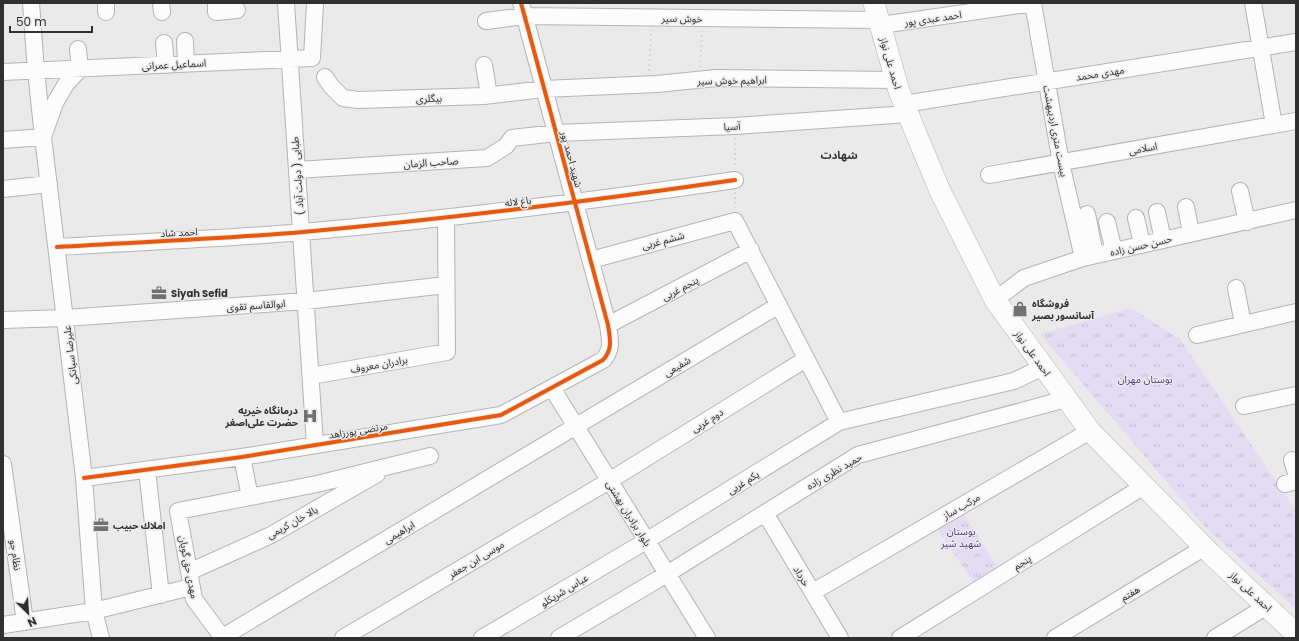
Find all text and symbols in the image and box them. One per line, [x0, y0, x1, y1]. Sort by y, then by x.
street label: احمد عبدی پور [903, 7, 963, 30]
scale bar [10, 8, 92, 34]
street label: خوش سیر [660, 11, 703, 26]
text: 50 m [16, 13, 47, 30]
street label: احمد علی نواز [876, 34, 905, 91]
street label: اسماعیل عمرانی [141, 55, 207, 74]
street label: مهدی محمد [1075, 62, 1125, 85]
street label: ابراهیم خوش سیر [696, 72, 767, 89]
street label: بیست متری اردیبهشت [1039, 84, 1072, 179]
street label: بیگلری [416, 91, 443, 106]
street label: آسیا [723, 119, 742, 134]
street label: شهید احمد پور [556, 128, 586, 189]
street label: طبایی ( دولت آباد ) [287, 136, 308, 216]
street label: اسلامی [1128, 139, 1159, 158]
district label: شهادت [820, 147, 858, 163]
street label: صاحب الزمان [403, 153, 459, 172]
street label: باغ لاله [504, 192, 532, 211]
street label: احمد شاد [160, 224, 198, 241]
street label: ششم غربی [640, 228, 686, 253]
street label: حسن حسن زاده [1109, 231, 1174, 260]
street label: پنجم غربی [659, 272, 701, 304]
office icon: Siyah Sefid [150, 284, 168, 302]
place label: Siyah Sefid [171, 286, 228, 301]
street label: ابوالقاسم تقوی [226, 296, 286, 315]
place label: فروشگاه آسانسور بصیر [1031, 296, 1095, 323]
shop icon: فروشگاه آسانسور بصیر [1011, 300, 1029, 318]
street label: علیرضا سیانکی [59, 324, 82, 385]
street label: احمد علی نواز [1010, 326, 1054, 379]
street label: برادران معروف [349, 352, 409, 377]
street label: شفیعی [661, 352, 694, 380]
park label: بوستان مهران [1118, 372, 1173, 387]
place label: درمانگاه خیریه حضرت علی‌اصغر [224, 403, 299, 430]
street label: دوم غربی [688, 405, 727, 437]
hospital icon: درمانگاه خیریه حضرت علی‌اصغر [301, 407, 319, 425]
street label: مرتضی پورزاهد [327, 418, 389, 443]
street label: حمید نظری زاده [804, 449, 865, 493]
street label: یکم غربی [724, 467, 762, 498]
street label: بلوار برادران بهشتی [602, 477, 655, 549]
street label: مرکب ساز [939, 490, 983, 524]
street label: بالا خان کریمی [264, 502, 321, 543]
office icon: املاك حبيب [92, 516, 110, 534]
street label: ابراهیمی [381, 517, 418, 548]
place label: املاك حبيب [113, 518, 166, 533]
park label: بوستان شهید شیر [940, 524, 981, 551]
street label: مهدی حق گویان [175, 534, 202, 600]
street label: موسی ابن جعفر [445, 537, 507, 583]
street label: نظام جو [5, 539, 25, 572]
street label: پنجم [1010, 551, 1034, 574]
street label: خرداد [790, 563, 814, 589]
street label: احمد علی نواز [1225, 567, 1275, 615]
street label: عباس شریکلو [537, 570, 591, 611]
street label: هفتم [1118, 582, 1143, 605]
north arrow [8, 593, 48, 633]
text: N [25, 613, 39, 631]

